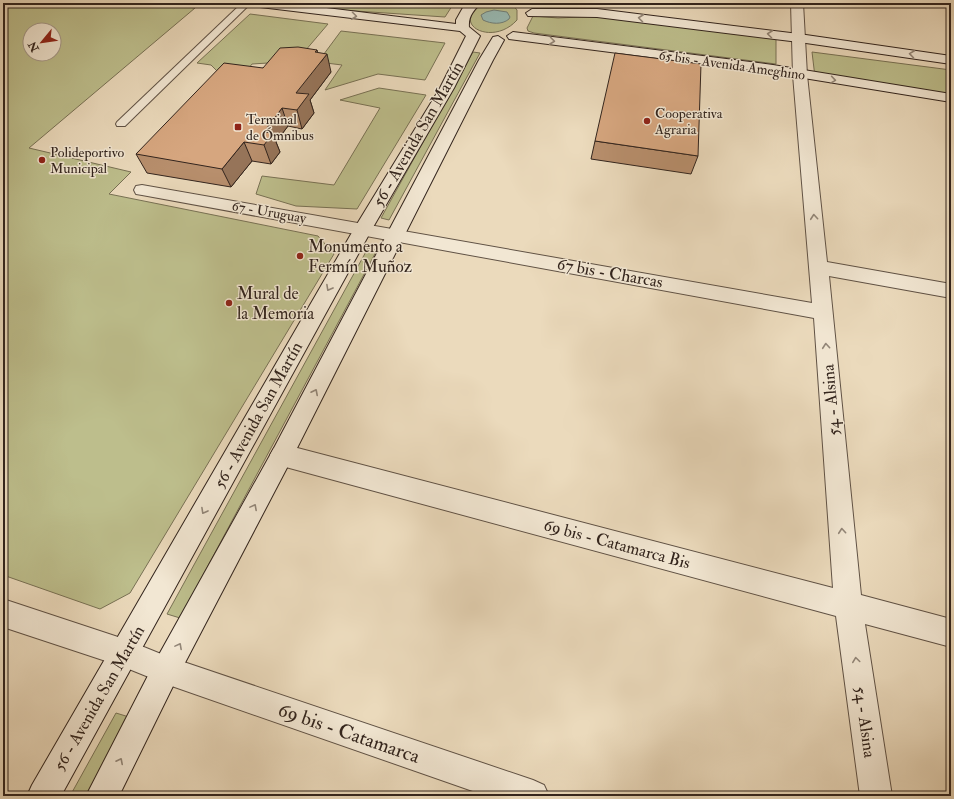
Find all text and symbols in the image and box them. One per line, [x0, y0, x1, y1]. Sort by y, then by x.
one-way arrow [351, 11, 357, 20]
one-way arrow [638, 14, 644, 23]
north arrow [22, 22, 62, 62]
one-way arrow [767, 30, 773, 39]
one-way arrow [549, 36, 555, 45]
text: N [25, 38, 42, 55]
street label: 65 bis - Avenida Ameghino [658, 46, 806, 84]
one-way arrow [909, 50, 915, 59]
street label: 56 - Avenida San Martín [368, 57, 468, 210]
one-way arrow [830, 75, 836, 84]
place label: Cooperativa Agraria [654, 105, 723, 138]
place label: Terminal de Ómnibus [246, 111, 314, 144]
marker: Cooperativa Agraria [642, 116, 652, 126]
marker: Terminal de Ómnibus [233, 122, 243, 132]
place label: Polideportivo Municipal [50, 144, 125, 178]
marker: Polideportivo Municipal [37, 155, 47, 165]
street label: 67 - Uruguay [230, 197, 308, 228]
one-way arrow [809, 214, 818, 220]
place label: Monumento a Fermín Muñoz [308, 236, 412, 277]
marker: Monumento a Fermín Muñoz [295, 251, 305, 261]
street label: 67 bis - Charcas [555, 253, 665, 293]
place label: Mural de la Memoria [237, 283, 315, 324]
one-way arrow [327, 284, 334, 291]
marker: Mural de la Memoria [224, 298, 234, 308]
street label: 56 - Avenida San Martín [209, 338, 307, 492]
one-way arrow [822, 343, 831, 349]
street label: 54 - Alsina [817, 362, 845, 437]
one-way arrow [310, 388, 318, 396]
one-way arrow [250, 503, 257, 511]
one-way arrow [201, 507, 208, 514]
street label: 69 bis - Catamarca Bis [541, 514, 693, 574]
one-way arrow [837, 528, 846, 534]
street label: 56 - Avenida San Martín [49, 621, 149, 774]
one-way arrow [175, 643, 182, 650]
one-way arrow [852, 657, 861, 664]
street label: 54 - Alsina [850, 685, 881, 760]
street label: 69 bis - Catamarca [275, 697, 424, 769]
one-way arrow [115, 758, 123, 765]

